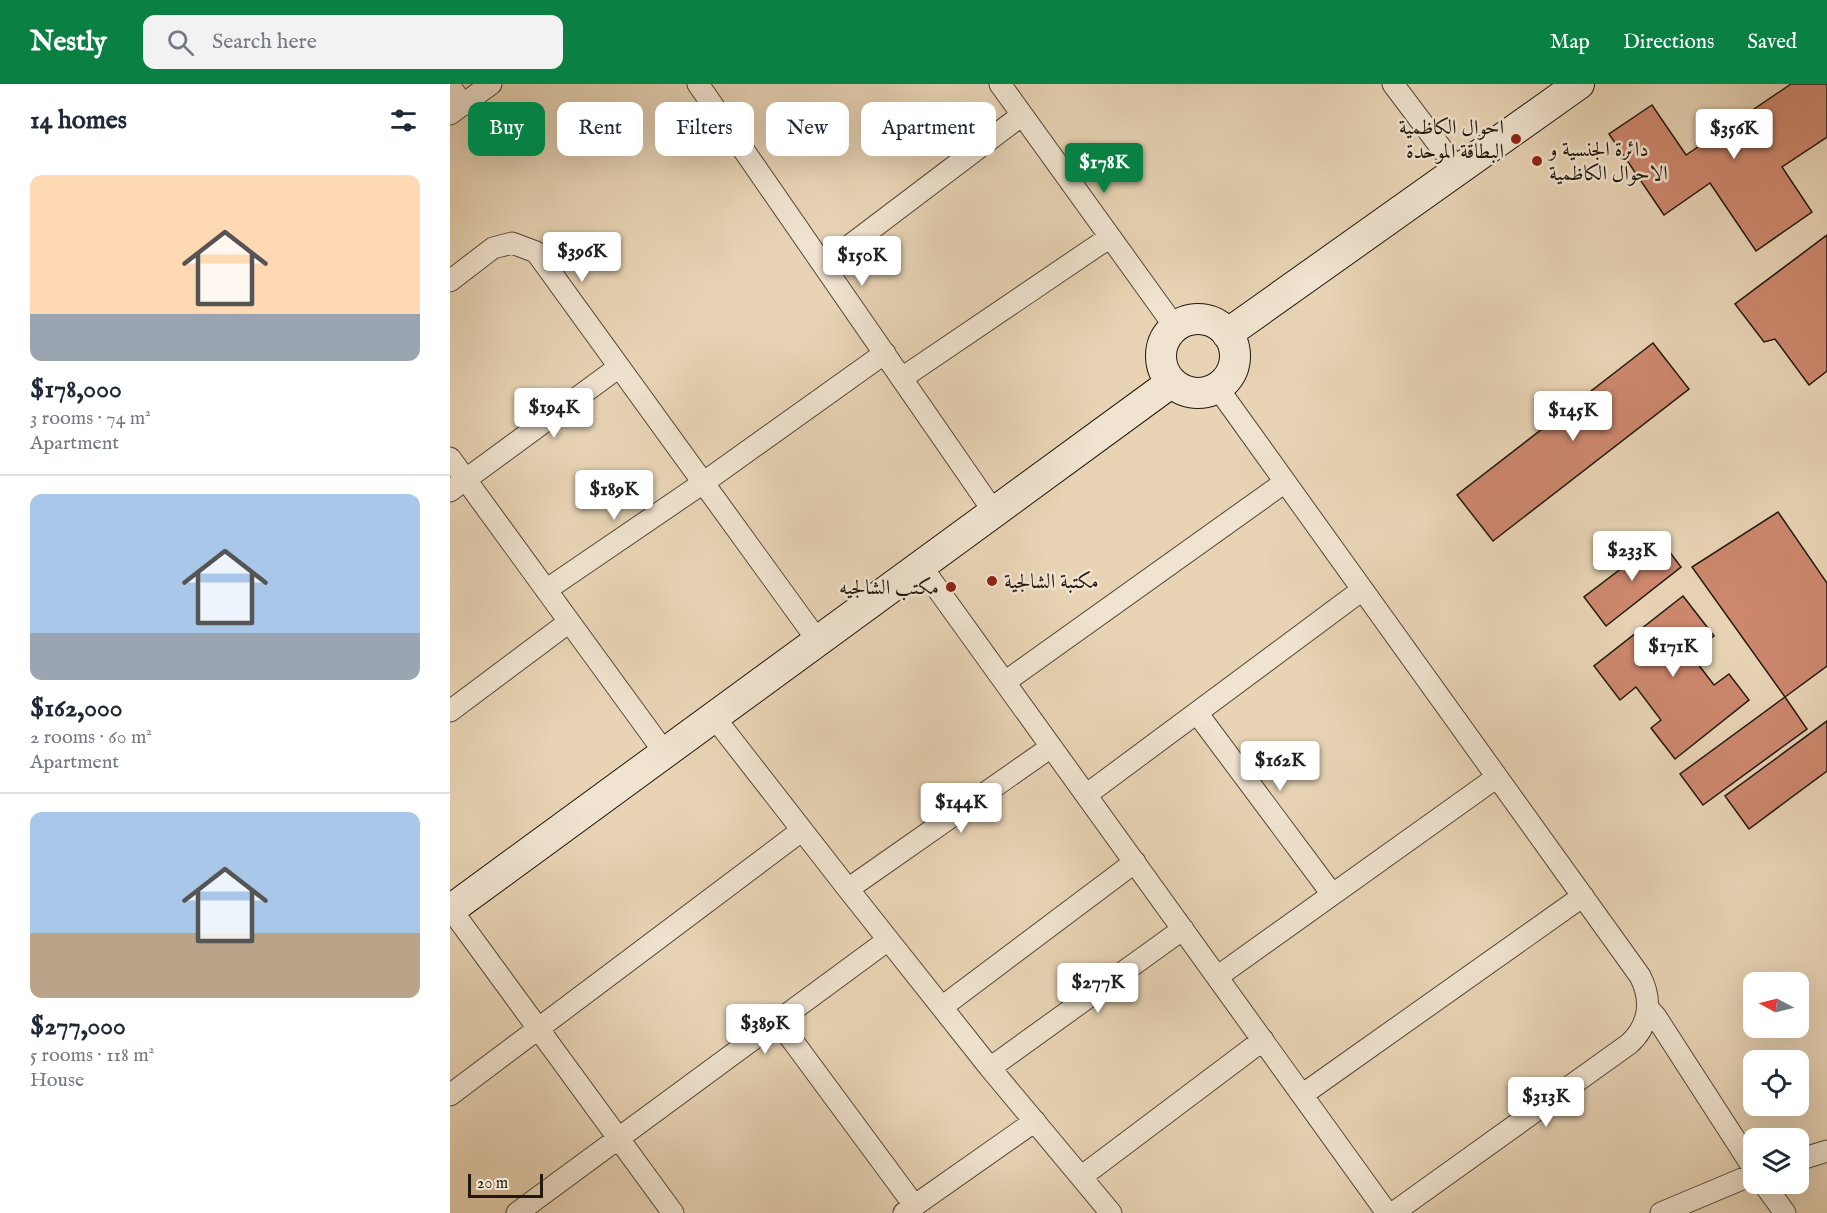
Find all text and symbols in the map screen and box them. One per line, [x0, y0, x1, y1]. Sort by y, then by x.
search box [143, 15, 563, 69]
text: Nestly [30, 25, 107, 60]
icon: search [164, 26, 197, 59]
text: Search here [212, 28, 317, 56]
text: Map [1550, 29, 1590, 56]
text: Directions [1623, 29, 1714, 56]
text: Saved [1747, 29, 1797, 56]
chip: Buy [468, 102, 545, 156]
chip: Rent [557, 102, 643, 156]
chip: Filters [655, 102, 754, 156]
chip: New [766, 102, 849, 156]
chip: Apartment [861, 102, 996, 156]
text: 14 homes [30, 104, 127, 137]
icon: filters [387, 104, 420, 137]
pin: $356K [1692, 109, 1776, 160]
place label: احوال الكاظمية البطاقة الموحدة [1399, 115, 1504, 166]
text: $356K [1710, 116, 1758, 141]
marker: احوال الكاظمية البطاقة الموحدة [1509, 132, 1523, 146]
place label: دائرة الجنسية و الاحوال الكاظمية [1547, 137, 1668, 188]
pin: $178K [1062, 143, 1146, 194]
text: $178K [1079, 150, 1129, 175]
marker: دائرة الجنسية و الاحوال الكاظمية [1530, 154, 1544, 168]
icon: home [171, 214, 279, 322]
pin: $396K [540, 232, 624, 283]
pin: $150K [820, 236, 904, 287]
text: $396K [557, 239, 607, 264]
text: $150K [837, 243, 887, 268]
text: $178,000 [30, 373, 122, 406]
pin: $194K [512, 388, 596, 439]
pin: $145K [1531, 391, 1615, 442]
text: $194K [528, 395, 580, 420]
text: $145K [1548, 398, 1598, 423]
text: 3 rooms · 74 m² [30, 406, 151, 431]
text: Apartment [30, 431, 119, 456]
pin: $189K [572, 470, 656, 521]
text: $189K [589, 477, 639, 502]
pin: $233K [1590, 531, 1674, 582]
icon: home [171, 533, 279, 641]
text: $233K [1607, 538, 1657, 563]
place label: مكتبة الشالجية [1004, 569, 1099, 596]
marker: مكتبة الشالجية [985, 574, 999, 588]
place label: مكتب الشالجيه [839, 575, 939, 602]
marker: مكتب الشالجيه [944, 580, 958, 594]
pin: $171K [1631, 627, 1715, 678]
text: $171K [1648, 634, 1698, 659]
text: $162,000 [30, 692, 123, 725]
text: 2 rooms · 60 m² [30, 725, 152, 750]
pin: $162K [1238, 741, 1322, 792]
text: $162K [1255, 748, 1305, 773]
text: Apartment [30, 750, 119, 775]
pin: $144K [919, 783, 1003, 834]
text: $144K [935, 790, 987, 815]
icon: home [171, 851, 279, 959]
pin: $277K [1056, 963, 1140, 1014]
text: $277K [1071, 970, 1125, 995]
north arrow [1743, 972, 1809, 1038]
map controls [1743, 972, 1809, 1194]
pin: $389K [723, 1004, 807, 1055]
text: $277,000 [30, 1010, 126, 1043]
text: $389K [740, 1011, 790, 1036]
text: 5 rooms · 118 m² [30, 1043, 154, 1068]
button: locate [1743, 1050, 1809, 1116]
text: House [30, 1068, 84, 1093]
pin: $313K [1504, 1077, 1588, 1128]
text: $313K [1522, 1084, 1570, 1109]
button: layers [1743, 1128, 1809, 1194]
scale bar [468, 1171, 543, 1198]
text: 20 m [477, 1174, 508, 1194]

